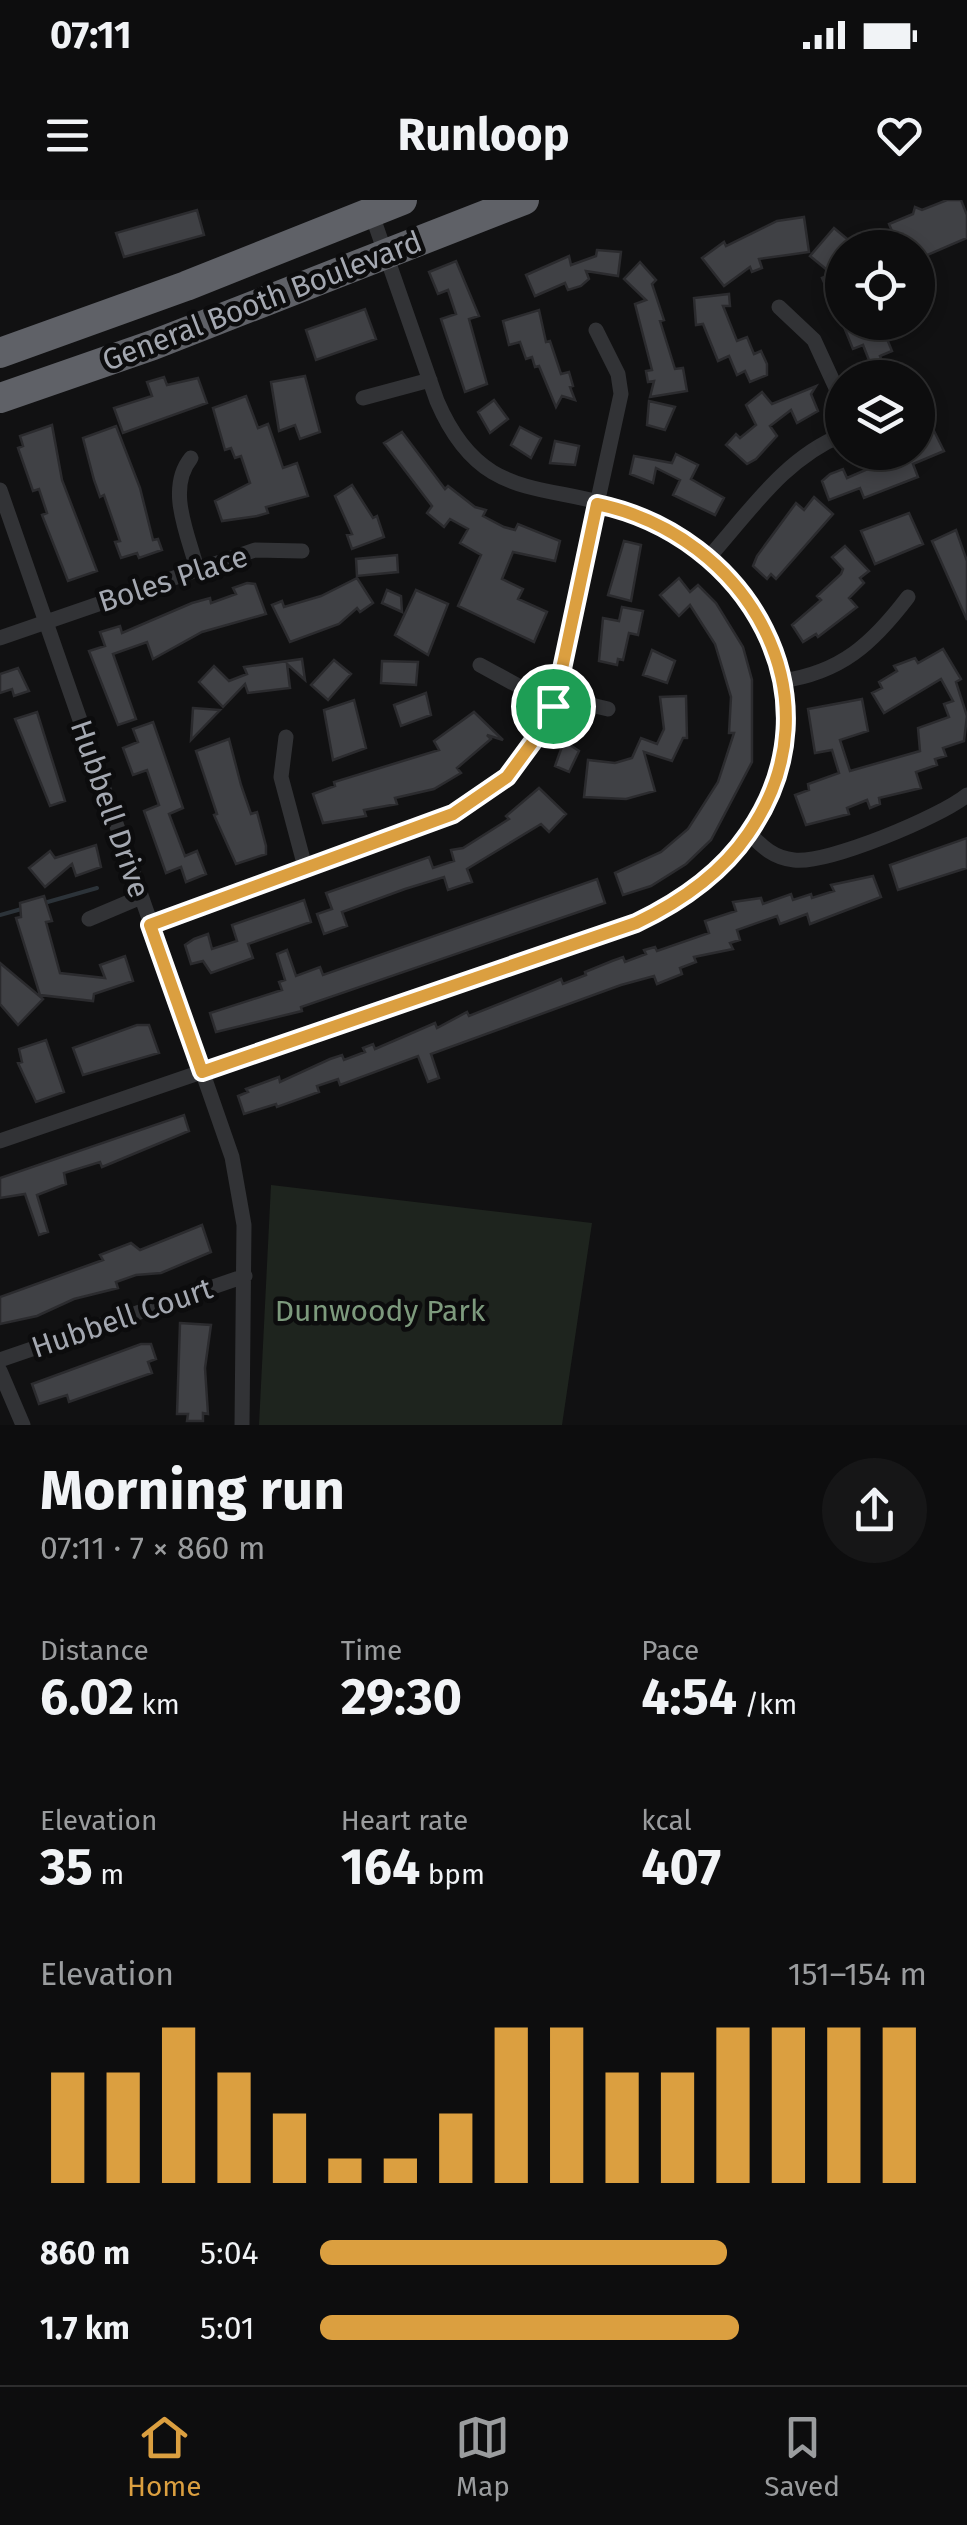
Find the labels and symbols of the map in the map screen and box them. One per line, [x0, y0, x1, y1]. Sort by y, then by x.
street label: General Booth Boulevard [97, 223, 427, 379]
street label: Boles Place [94, 538, 252, 620]
pin [511, 664, 596, 749]
street label: Hubbell Drive [63, 715, 157, 903]
street label: Hubbell Court [27, 1270, 217, 1366]
park label: Dunwoody Park [275, 1293, 486, 1329]

